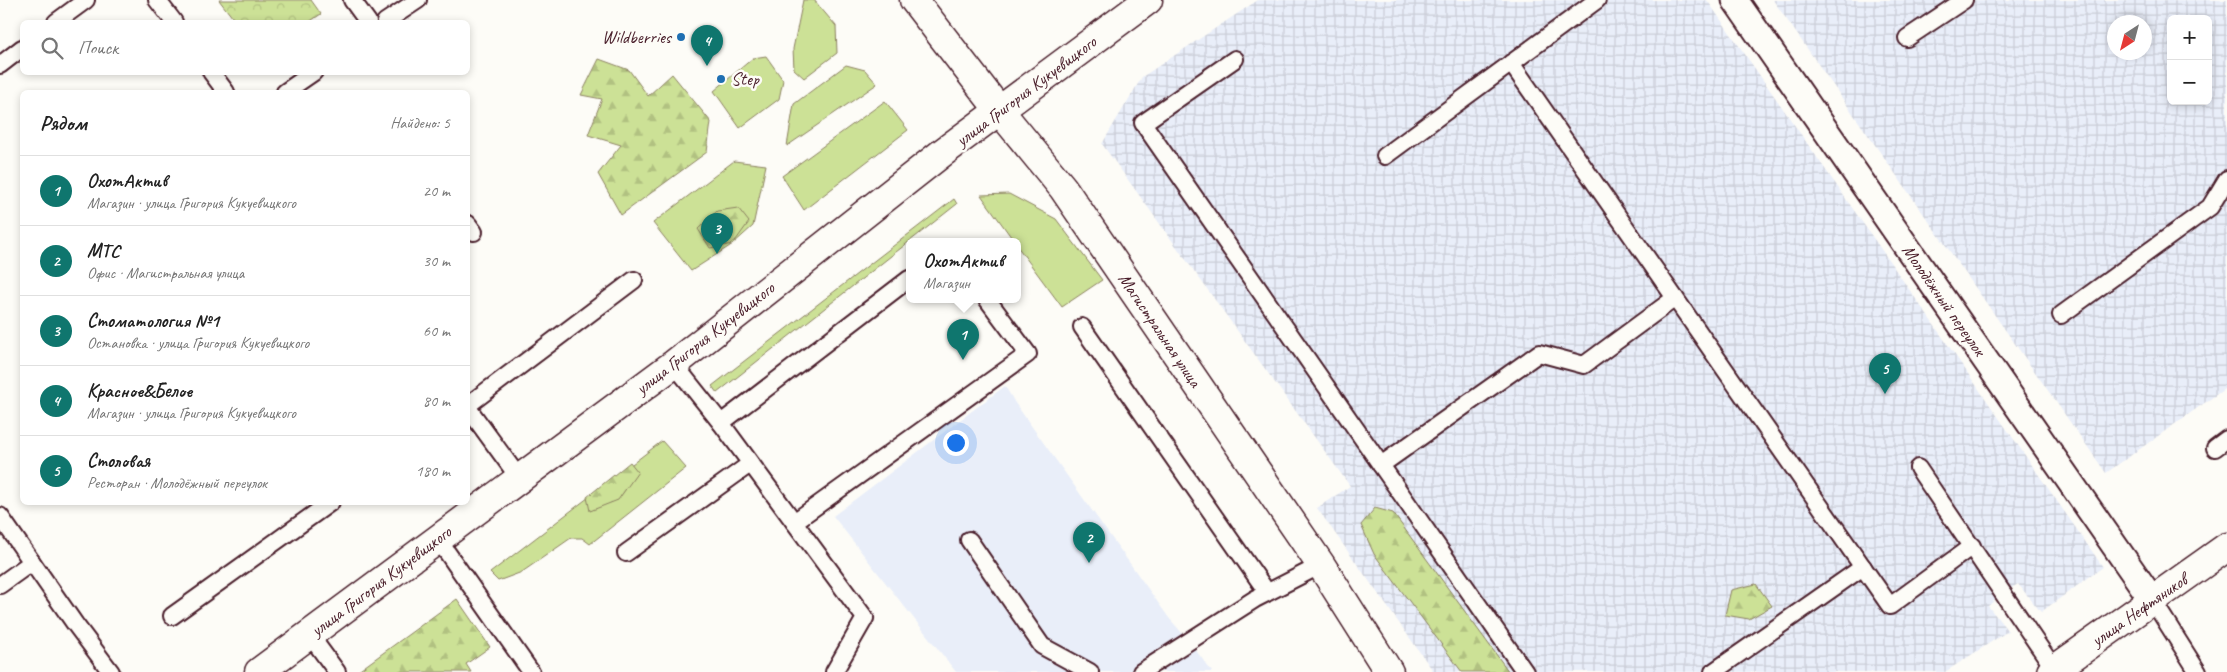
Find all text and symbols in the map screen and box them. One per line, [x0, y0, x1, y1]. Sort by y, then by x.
north arrow [2107, 15, 2152, 60]
map controls [2167, 15, 2212, 105]
button: + [2167, 15, 2212, 60]
search box [20, 20, 470, 75]
pin: 4 [691, 25, 723, 66]
place label: Wildberries [602, 26, 673, 48]
street label: улица Григория Кукуевицкого [951, 30, 1102, 152]
marker: Wildberries [675, 31, 687, 43]
icon: search [38, 34, 66, 62]
text: Поиск [78, 36, 118, 60]
button: − [2167, 60, 2212, 105]
place label: Step [731, 68, 760, 90]
marker: Step [715, 73, 727, 85]
text: Рядом [40, 110, 87, 136]
text: Найдено: 5 [390, 113, 450, 133]
text: ОхотАктив [87, 169, 167, 193]
text: 1 [52, 181, 60, 201]
text: 20 m [423, 181, 450, 201]
text: Магазин · улица Григория Кукуевицкого [87, 193, 296, 213]
pin: 3 [701, 213, 733, 254]
popup [906, 238, 1021, 303]
text: МТС [87, 239, 120, 263]
street label: Молодёжный переулок [1897, 240, 1992, 362]
text: ОхотАктив [923, 249, 1004, 273]
text: 2 [52, 251, 60, 271]
text: 30 m [423, 251, 450, 271]
text: Офис · Магистральная улица [87, 263, 244, 283]
street label: Магистральная улица [1114, 269, 1207, 393]
text: Магазин [923, 273, 970, 293]
street label: улица Григория Кукуевицкого [630, 276, 780, 400]
text: Стоматология №1 [87, 309, 219, 333]
pin: 1 [947, 319, 979, 360]
text: 3 [52, 321, 60, 341]
text: 60 m [423, 321, 450, 341]
text: Остановка · улица Григория Кукуевицкого [87, 333, 309, 353]
pin: 5 [1869, 353, 1901, 394]
text: Красное&Белое [87, 379, 192, 403]
text: 4 [52, 391, 60, 411]
text: 80 m [423, 391, 450, 411]
text: Магазин · улица Григория Кукуевицкого [87, 403, 296, 423]
your location [943, 430, 969, 456]
text: Столовая [87, 449, 150, 473]
text: 5 [53, 461, 59, 481]
text: 180 m [416, 461, 450, 481]
text: Ресторан · Молодёжный переулок [87, 473, 267, 493]
street label: улица Григория Кукуевицкого [306, 520, 457, 642]
pin: 2 [1073, 522, 1105, 563]
street label: улица Нефтяников [2086, 566, 2195, 652]

